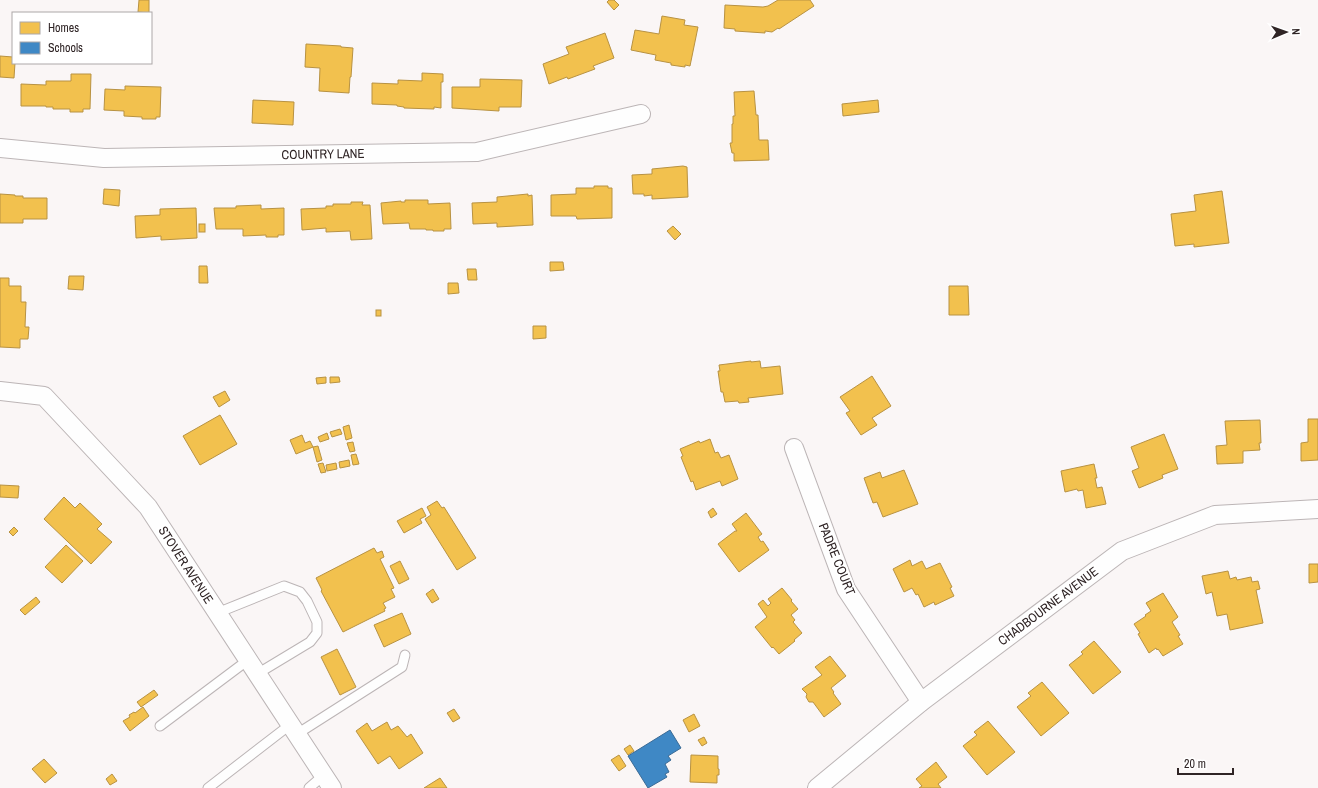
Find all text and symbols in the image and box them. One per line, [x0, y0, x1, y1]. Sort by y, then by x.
legend [12, 12, 152, 64]
north arrow [1266, 12, 1306, 52]
text: Homes [48, 20, 79, 36]
text: N [1289, 28, 1303, 35]
text: Schools [48, 40, 83, 56]
street label: COUNTRY LANE [281, 145, 365, 163]
street label: PADRE COURT [815, 520, 859, 598]
street label: STOVER AVENUE [155, 523, 217, 607]
street label: CHADBOURNE AVENUE [994, 563, 1102, 649]
scale bar [1178, 750, 1233, 776]
text: 20 m [1184, 756, 1206, 772]

